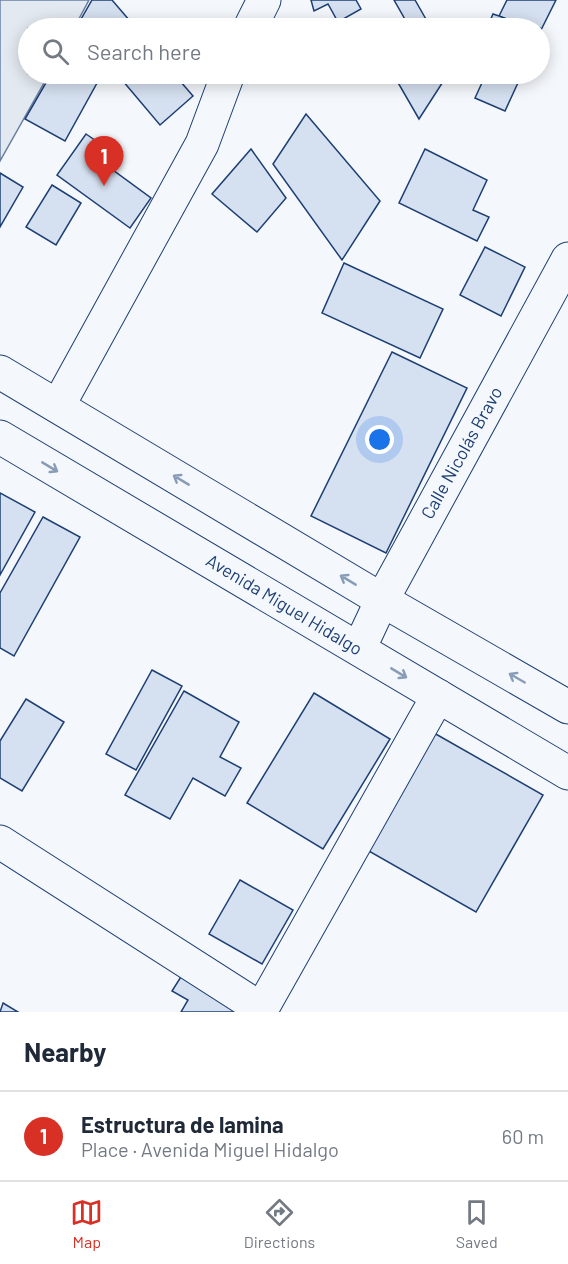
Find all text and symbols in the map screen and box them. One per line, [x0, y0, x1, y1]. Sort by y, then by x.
search box [18, 18, 550, 84]
icon: search [39, 35, 72, 68]
text: Search here [87, 38, 201, 64]
pin: 1 [84, 136, 124, 186]
street label: Calle Nicolás Bravo [416, 383, 507, 523]
your location [365, 425, 394, 454]
one-way arrow [41, 461, 58, 473]
one-way arrow [173, 474, 190, 486]
street label: Avenida Miguel Hidalgo [202, 549, 367, 659]
one-way arrow [340, 574, 357, 586]
one-way arrow [390, 667, 407, 679]
one-way arrow [509, 671, 526, 683]
text: Nearby [24, 1036, 106, 1067]
text: Estructura de lamina [81, 1111, 284, 1137]
text: 1 [40, 1124, 47, 1148]
text: 60 m [502, 1124, 544, 1148]
text: Place · Avenida Miguel Hidalgo [81, 1137, 339, 1161]
tab: Map [70, 1196, 103, 1251]
tab: Directions [244, 1196, 315, 1251]
tab: Saved [456, 1196, 498, 1251]

